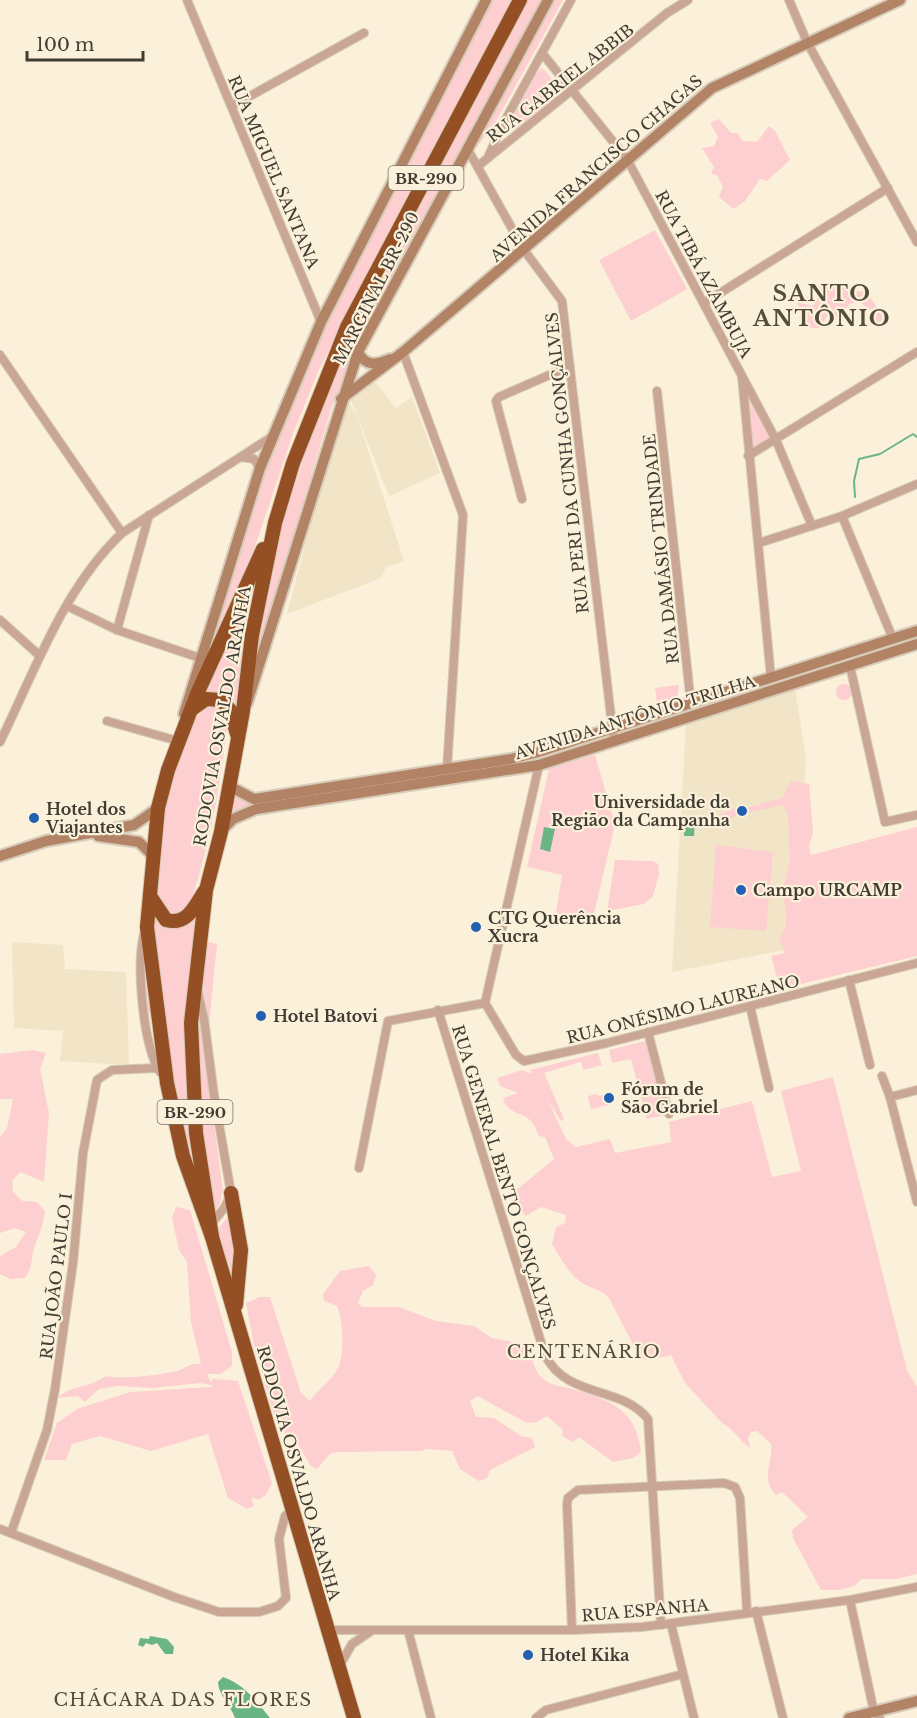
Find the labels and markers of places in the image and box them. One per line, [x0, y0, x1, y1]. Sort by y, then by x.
place label: Universidade da Região da Campanha [551, 792, 730, 830]
place label: Hotel dos Viajantes [45, 799, 126, 837]
marker: Universidade da Região da Campanha [735, 804, 749, 818]
marker: Hotel dos Viajantes [27, 811, 41, 825]
place label: Campo URCAMP [753, 880, 902, 900]
marker: Campo URCAMP [734, 883, 748, 897]
place label: CTG Querência Xucra [487, 908, 621, 946]
marker: CTG Querência Xucra [469, 920, 483, 934]
place label: Hotel Batovi [273, 1006, 378, 1026]
marker: Hotel Batovi [254, 1009, 268, 1023]
place label: Fórum de São Gabriel [621, 1079, 719, 1117]
marker: Fórum de São Gabriel [602, 1091, 616, 1105]
place label: Hotel Kika [540, 1645, 629, 1665]
marker: Hotel Kika [521, 1648, 535, 1662]

